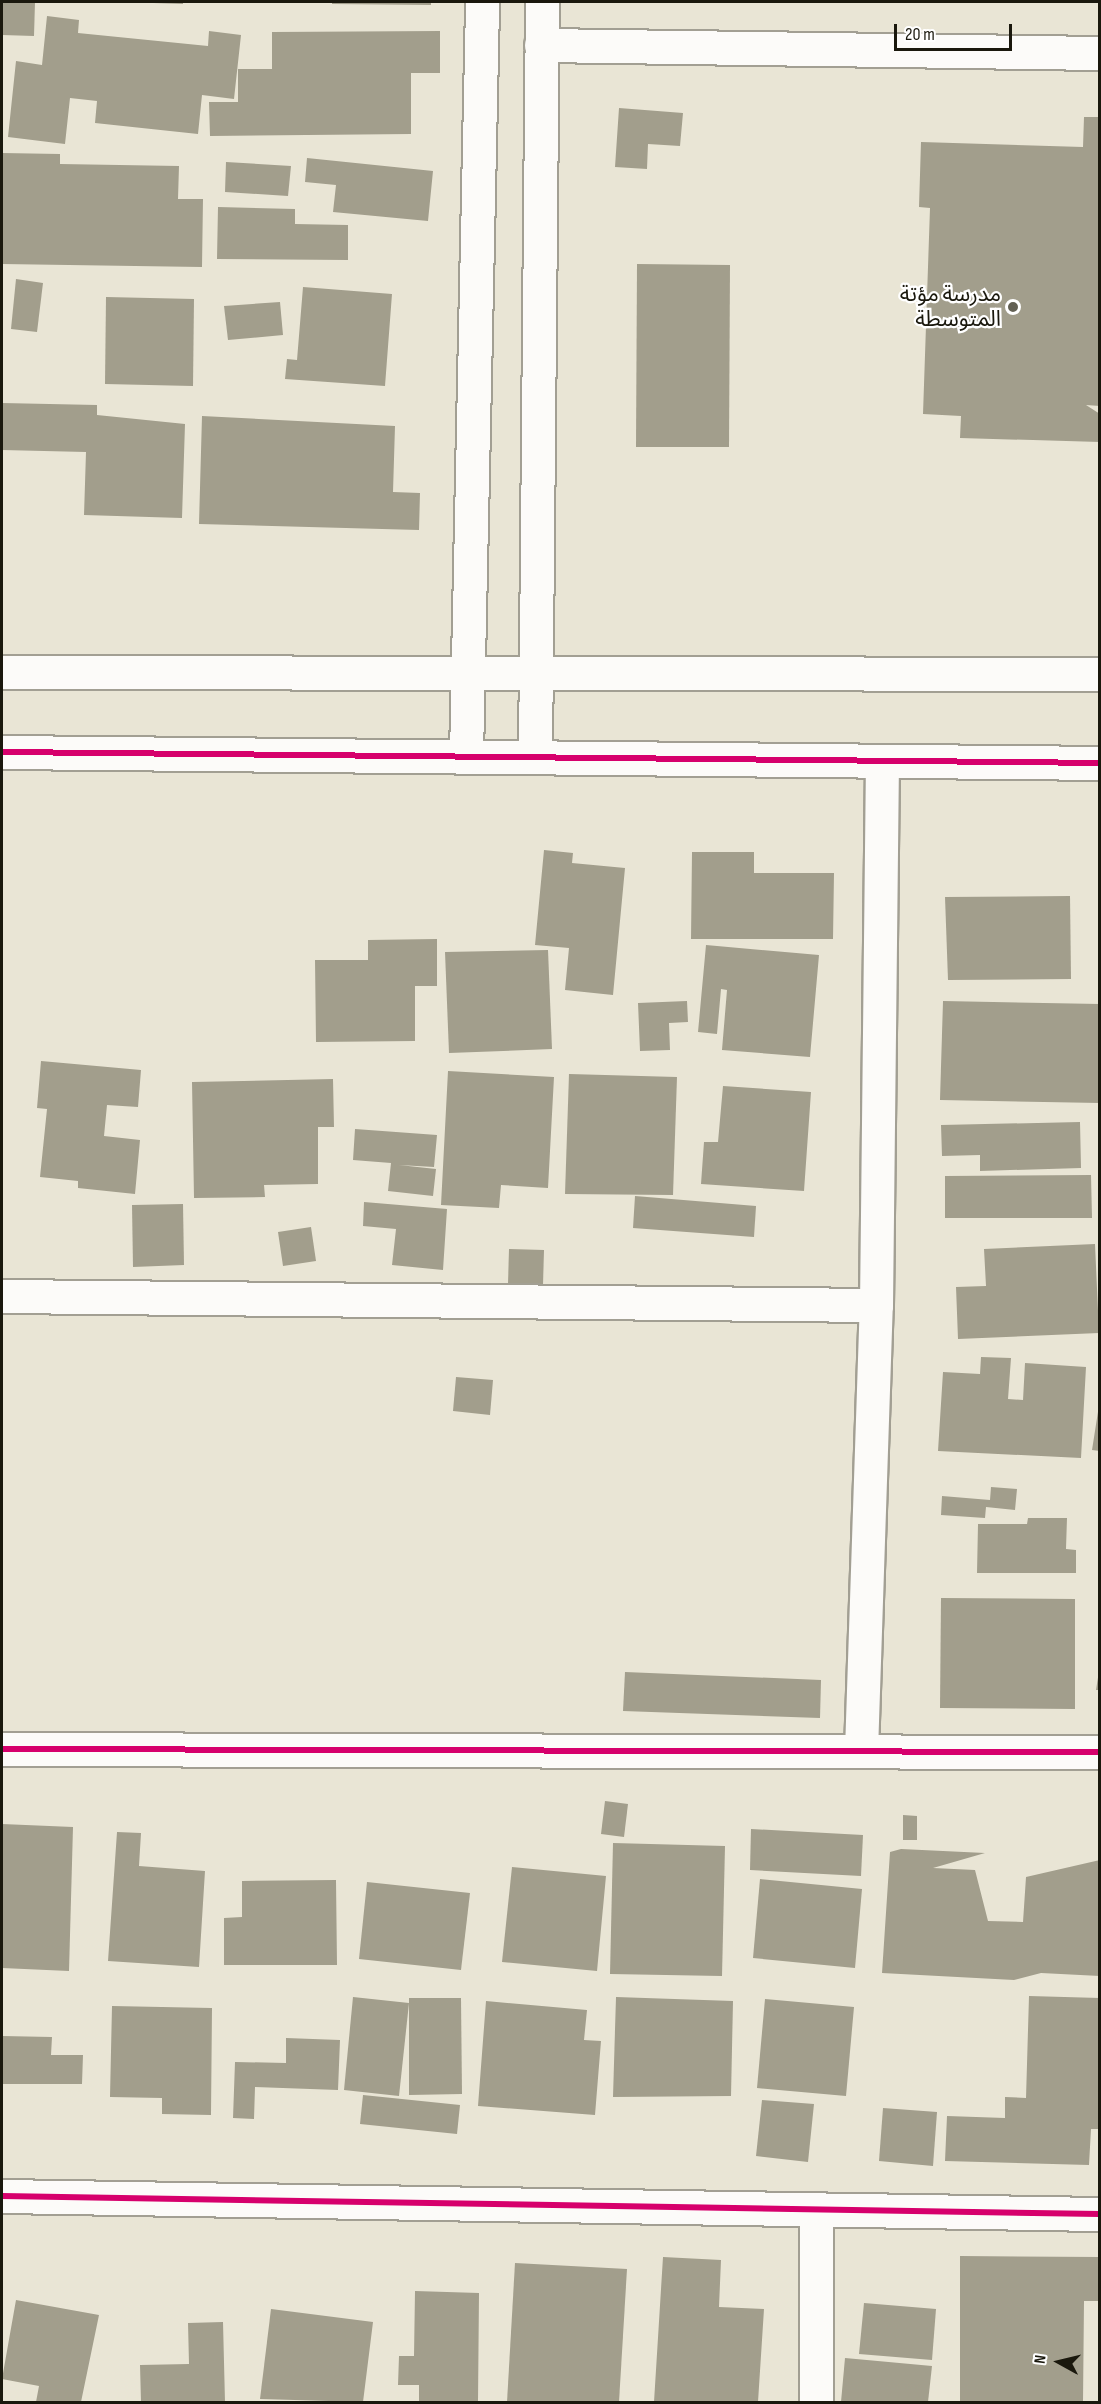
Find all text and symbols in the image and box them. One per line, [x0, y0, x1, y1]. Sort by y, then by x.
scale bar [897, 12, 1016, 50]
text: 20 m [905, 24, 935, 45]
place label: مدرسة مؤتة المتوسطة [900, 281, 1001, 332]
marker: مدرسة مؤتة المتوسطة [1006, 300, 1020, 314]
north arrow [1029, 2332, 1089, 2392]
text: N [1031, 2354, 1051, 2365]

